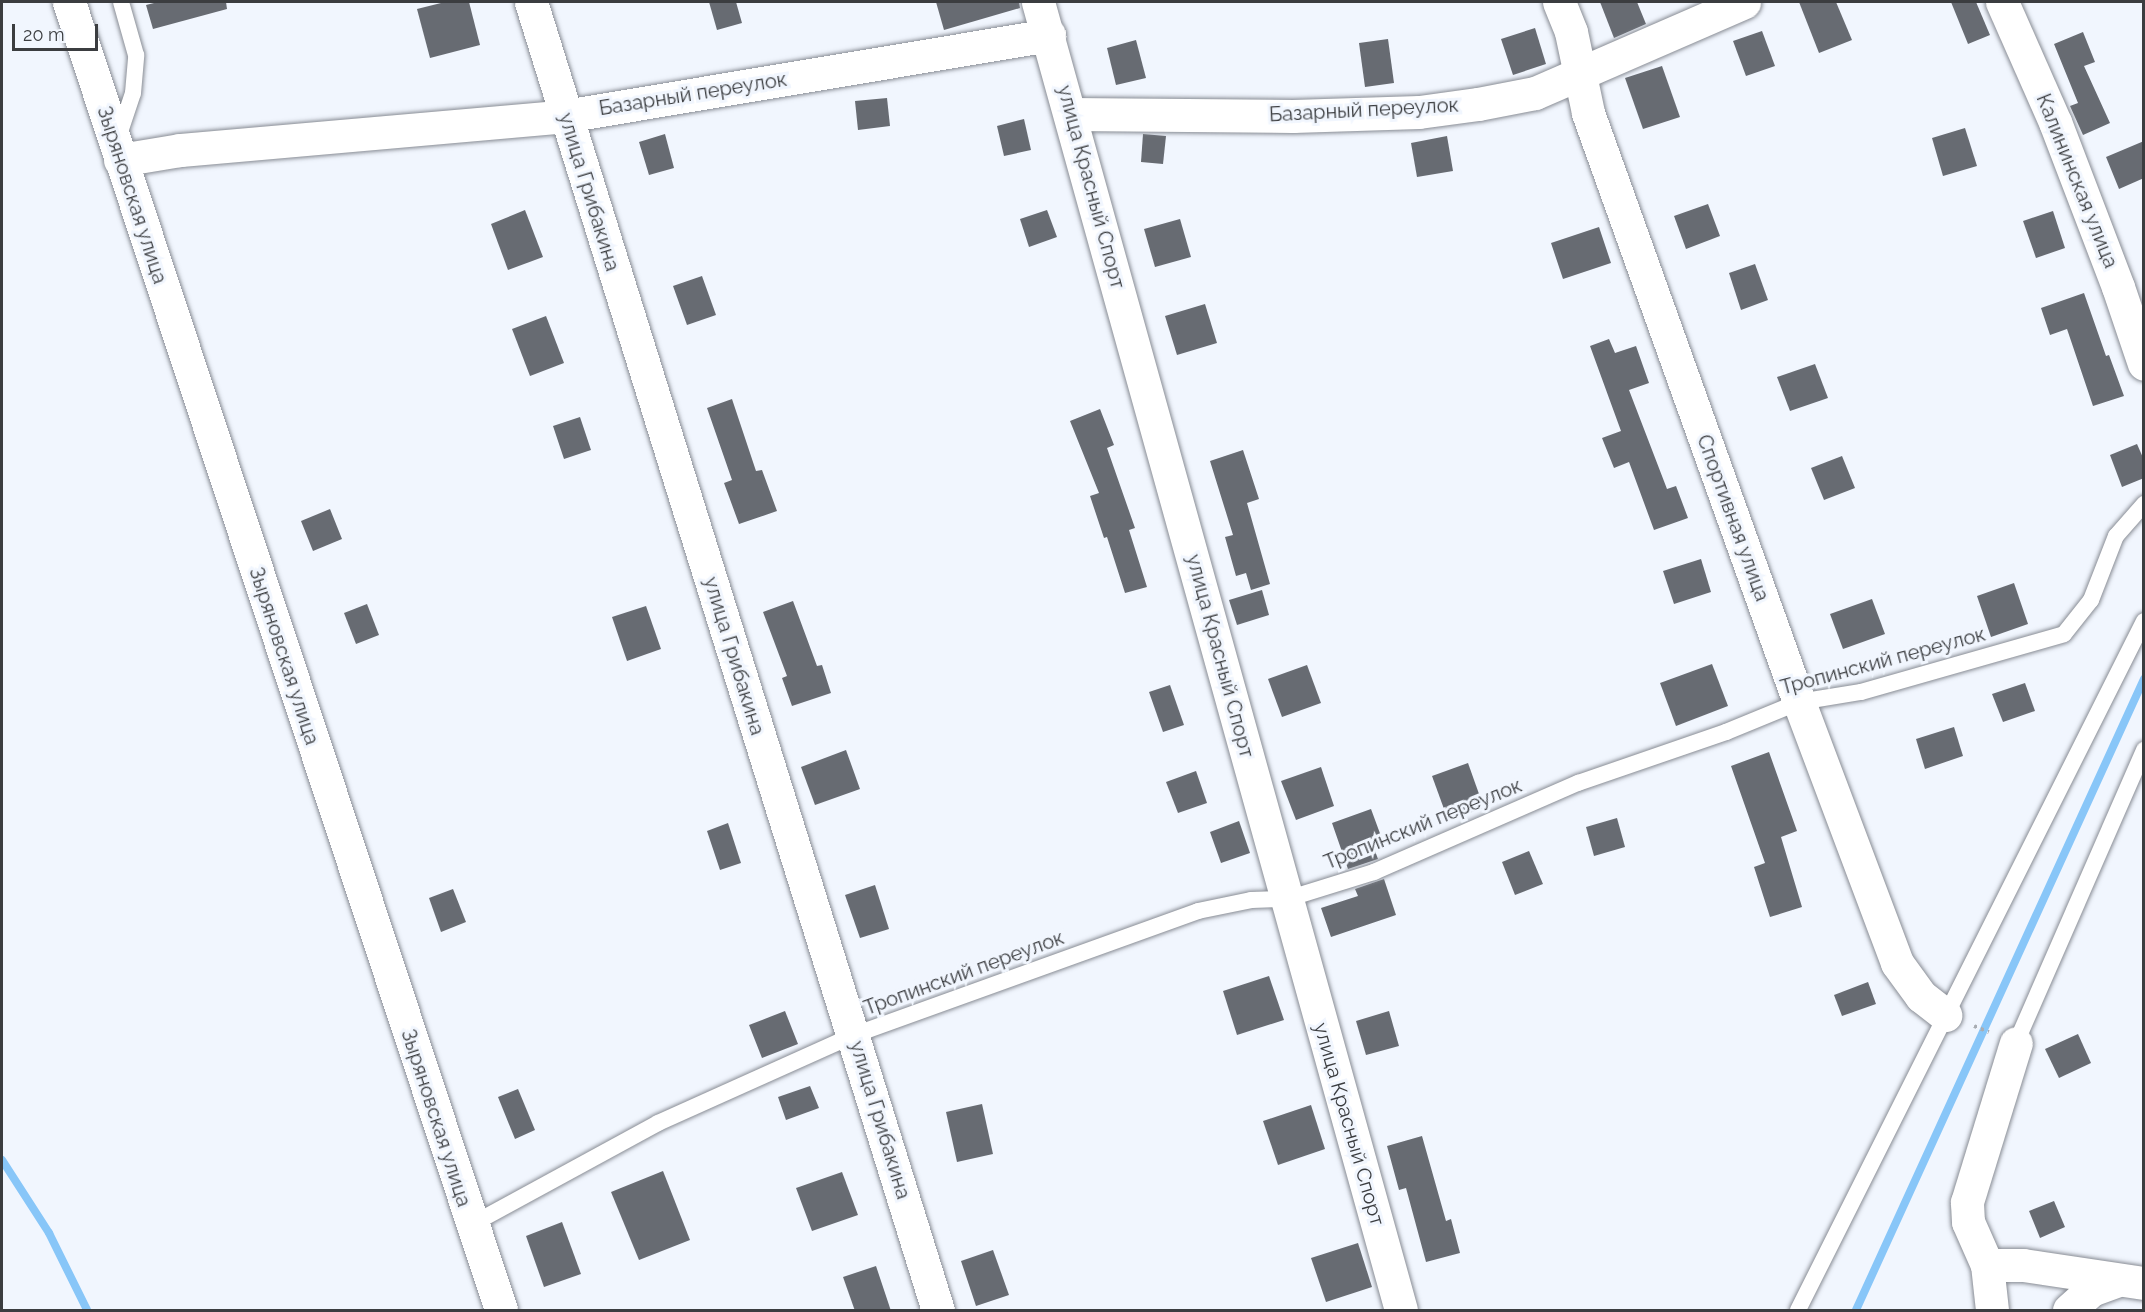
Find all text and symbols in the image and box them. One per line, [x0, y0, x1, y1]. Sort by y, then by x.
scale bar [15, 12, 100, 50]
text: 20 m [23, 24, 65, 45]
street label: Базарный переулок [597, 67, 789, 121]
street label: улица Красный Спорт [1052, 83, 1130, 291]
street label: Калининская улица [2031, 90, 2123, 272]
street label: Базарный переулок [1269, 93, 1459, 127]
street label: Зыряновская улица [92, 103, 172, 287]
street label: улица Грибакина [554, 110, 624, 274]
street label: Спортивная улица [1692, 431, 1774, 605]
street label: улица Красный Спорт [1181, 552, 1259, 760]
street label: Зыряновская улица [244, 564, 324, 748]
street label: улица Грибакина [699, 574, 769, 738]
street label: Тропинский переулок [1778, 622, 1988, 700]
street label: Тропинский переулок [1321, 773, 1525, 875]
street label: Тропинский переулок [861, 926, 1067, 1020]
street label: улица Красный Спорт [1309, 1020, 1389, 1228]
street label: Зыряновская улица [396, 1026, 476, 1210]
street label: улица Грибакина [845, 1038, 915, 1202]

